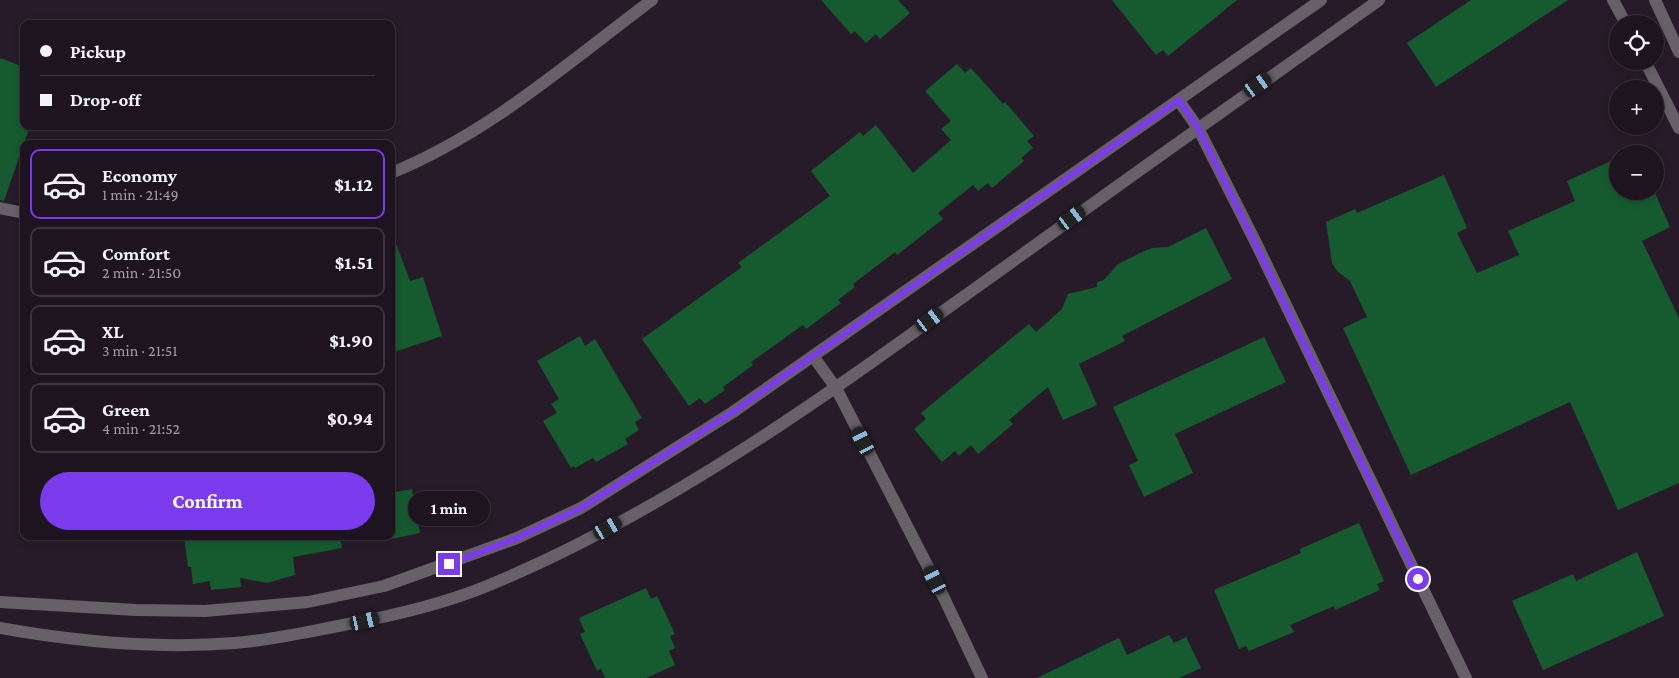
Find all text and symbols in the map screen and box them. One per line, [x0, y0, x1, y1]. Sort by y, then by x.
map controls [1609, 15, 1664, 200]
button: locate [1609, 15, 1664, 70]
text: Pickup [70, 41, 126, 62]
car [1241, 70, 1274, 100]
button: + [1609, 80, 1664, 135]
text: Drop-off [70, 89, 141, 110]
button: − [1609, 145, 1664, 200]
icon: car [42, 162, 87, 207]
text: Economy [102, 165, 177, 186]
text: $1.12 [334, 174, 373, 195]
text: 1 min · 21:49 [102, 186, 179, 203]
car [1055, 203, 1088, 233]
icon: car [42, 240, 87, 285]
text: Comfort [102, 243, 170, 264]
text: $1.51 [335, 252, 373, 273]
text: 2 min · 21:50 [102, 264, 181, 281]
car [913, 305, 946, 335]
icon: car [42, 318, 87, 363]
text: XL [102, 321, 124, 342]
text: $1.90 [329, 330, 373, 351]
text: 3 min · 21:51 [102, 342, 177, 359]
icon: car [42, 396, 87, 441]
text: Green [102, 399, 150, 420]
text: $0.94 [327, 408, 373, 429]
text: 4 min · 21:52 [102, 420, 180, 437]
car [849, 424, 876, 458]
button: Confirm [40, 472, 375, 530]
callout: 1 min [408, 492, 490, 526]
text: 1 min [431, 500, 467, 517]
car [591, 514, 624, 542]
route end [438, 553, 460, 575]
car [921, 563, 948, 597]
route start [1407, 568, 1429, 590]
car [348, 610, 381, 632]

